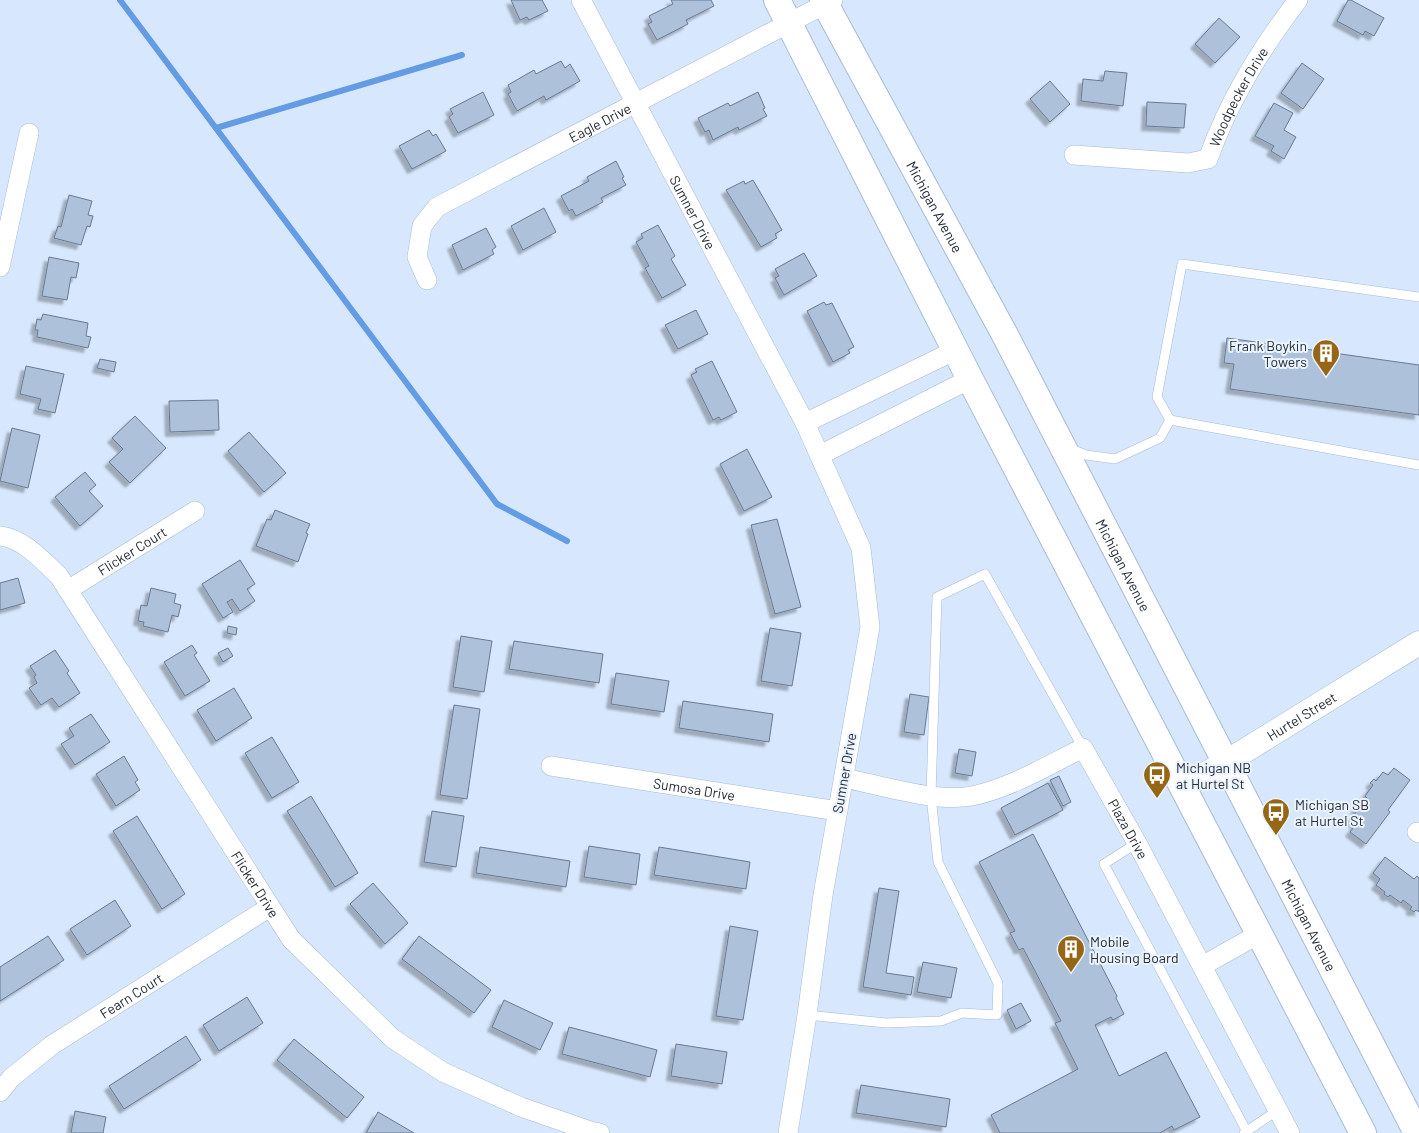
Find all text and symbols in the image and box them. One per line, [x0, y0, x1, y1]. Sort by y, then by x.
street label: Woodpecker Drive [1205, 44, 1271, 149]
street label: Eagle Drive [565, 99, 633, 145]
street label: Michigan Avenue [903, 158, 967, 255]
street label: Sumner Drive [667, 172, 720, 252]
place label: Frank Boykin Towers [1229, 337, 1307, 370]
building icon: Frank Boykin Towers [1311, 338, 1341, 377]
street label: Michigan Avenue [1093, 516, 1155, 614]
street label: Flicker Court [94, 523, 169, 578]
street label: Hurtel Street [1263, 688, 1339, 744]
street label: Sumner Drive [829, 732, 859, 814]
place label: Michigan NB at Hurtel St [1176, 759, 1251, 792]
bus stop icon: Michigan NB at Hurtel St [1142, 760, 1172, 799]
street label: Sumosa Drive [652, 774, 736, 803]
street label: Plaza Drive [1105, 796, 1152, 862]
place label: Michigan SB at Hurtel St [1295, 796, 1369, 829]
bus stop icon: Michigan SB at Hurtel St [1261, 797, 1291, 836]
street label: Flicker Drive [228, 848, 283, 920]
street label: Michigan Avenue [1279, 876, 1340, 974]
place label: Mobile Housing Board [1090, 933, 1179, 966]
building icon: Mobile Housing Board [1056, 934, 1086, 973]
street label: Fearn Court [96, 969, 166, 1021]

